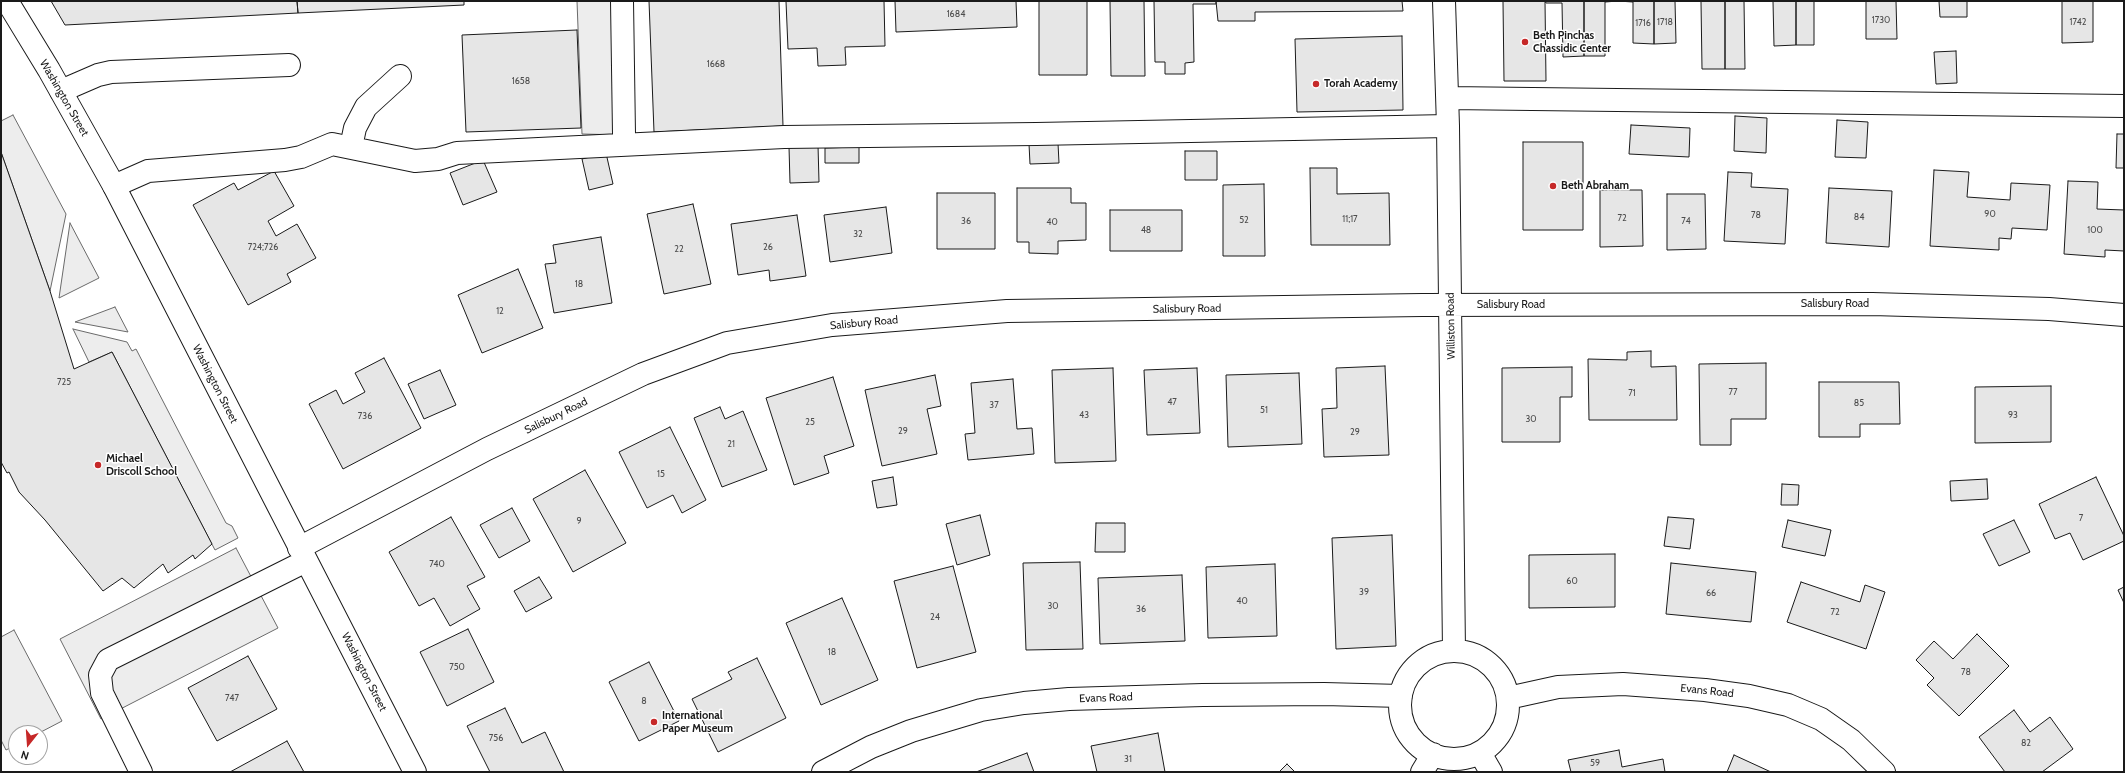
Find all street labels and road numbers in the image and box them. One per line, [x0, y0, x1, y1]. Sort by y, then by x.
street label: Washington Street [37, 57, 91, 139]
street label: Williston Road [1444, 292, 1458, 360]
street label: Salisbury Road [1801, 297, 1869, 311]
street label: Salisbury Road [1477, 298, 1545, 312]
street label: Salisbury Road [1153, 302, 1221, 316]
street label: Salisbury Road [829, 313, 899, 333]
street label: Washington Street [190, 343, 240, 425]
street label: Salisbury Road [522, 395, 590, 437]
street label: Washington Street [339, 631, 389, 713]
street label: Evans Road [1680, 682, 1734, 700]
street label: Evans Road [1079, 690, 1133, 706]

